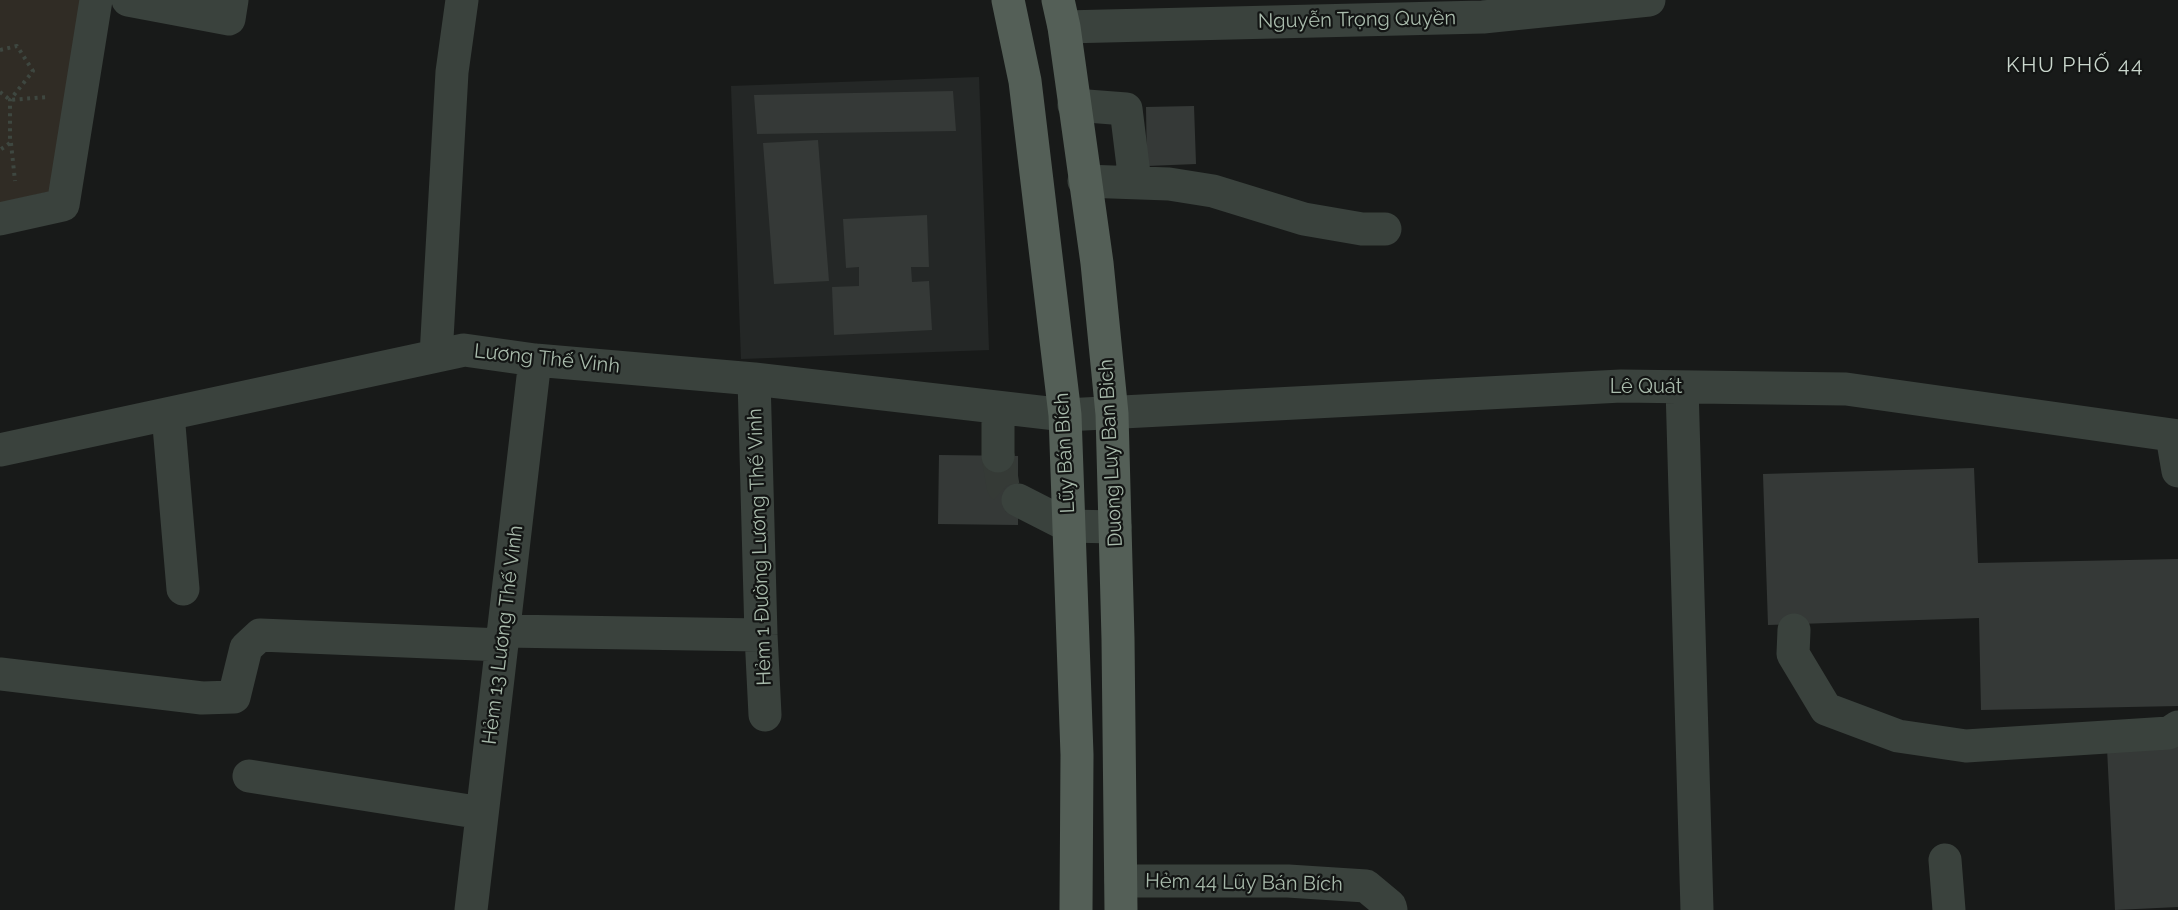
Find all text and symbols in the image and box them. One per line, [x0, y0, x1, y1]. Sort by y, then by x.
street label: Nguyễn Trọng Quyền [1258, 6, 1456, 34]
district label: KHU PHỐ 44 [2006, 53, 2144, 79]
street label: Lương Thế Vinh [473, 339, 621, 379]
street label: Duong Luy Ban Bich [1094, 359, 1128, 547]
street label: Lê Quát [1610, 375, 1682, 399]
street label: Lũy Bán Bích [1050, 392, 1080, 514]
street label: Hẻm 1 Đường Lương Thế Vinh [743, 408, 777, 686]
street label: Hẻm 13 Lương Thế Vinh [478, 524, 528, 746]
street label: Hẻm 44 Lũy Bán Bích [1145, 869, 1343, 897]

